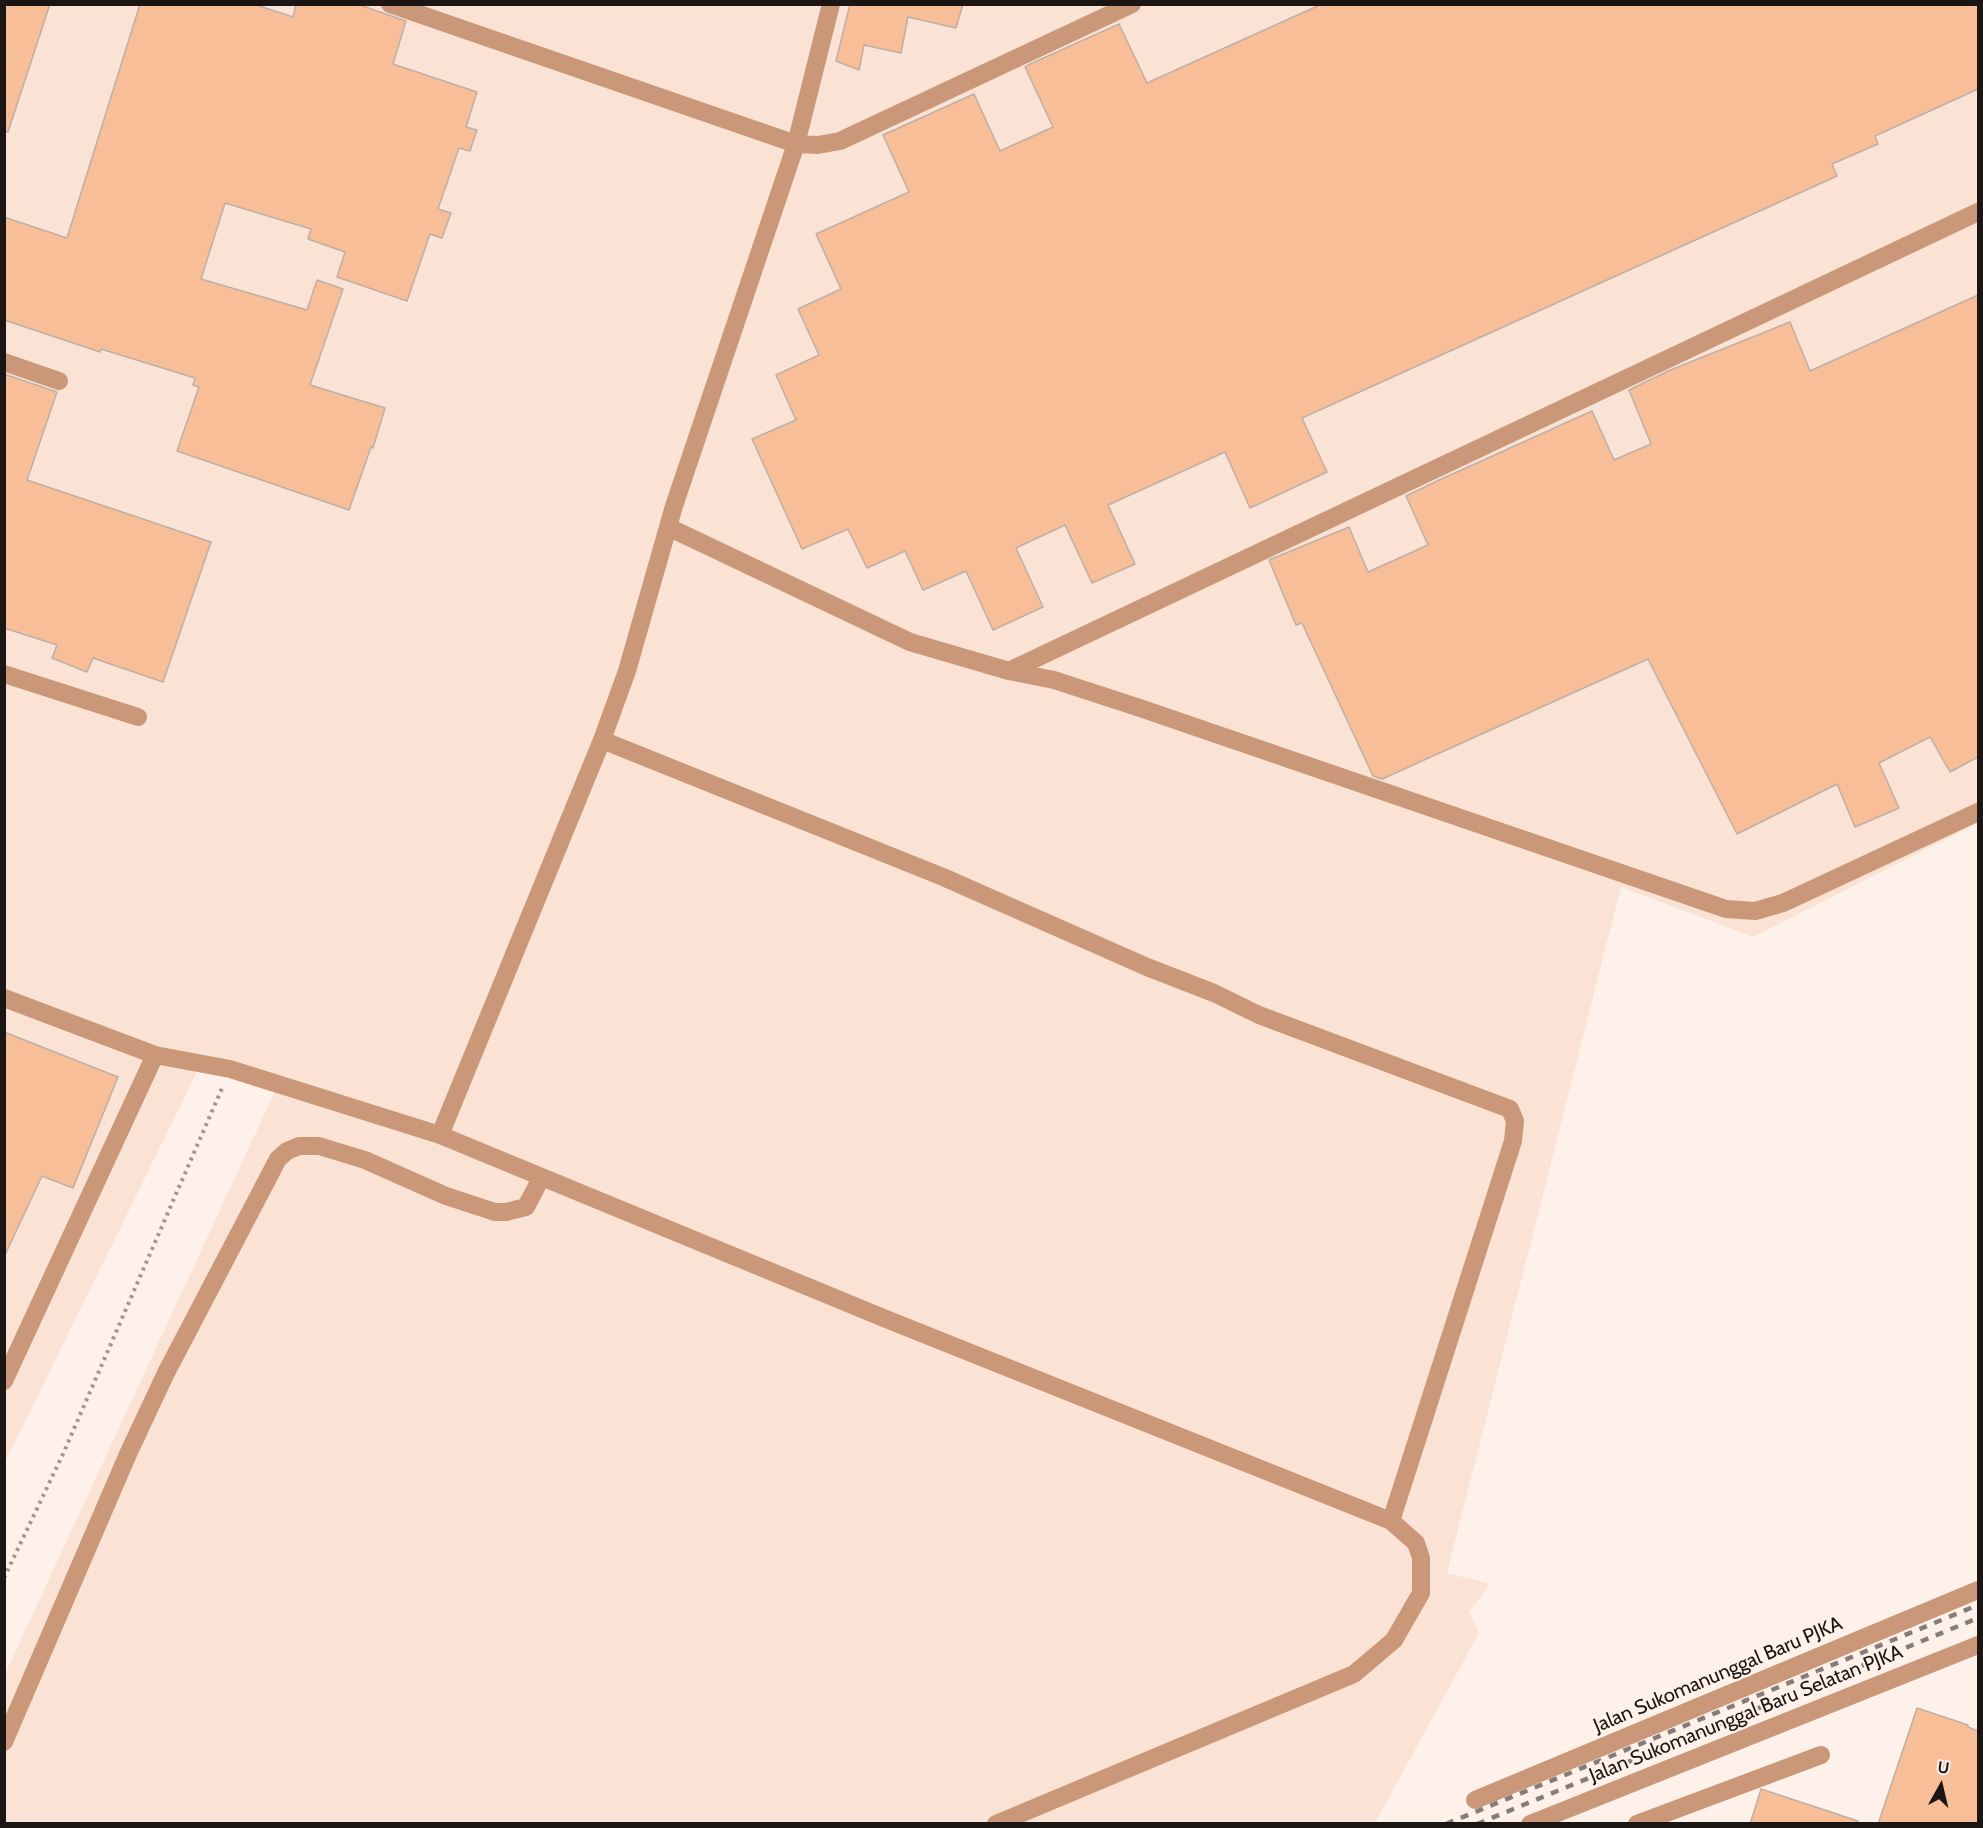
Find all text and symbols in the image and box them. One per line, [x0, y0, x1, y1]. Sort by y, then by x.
street label: Jalan Sukomanunggal Baru PJKA [1590, 1612, 1846, 1738]
street label: Jalan Sukomanunggal Baru Selatan PJKA [1586, 1640, 1906, 1788]
north arrow [1911, 1756, 1971, 1816]
text: U [1937, 1757, 1951, 1778]

